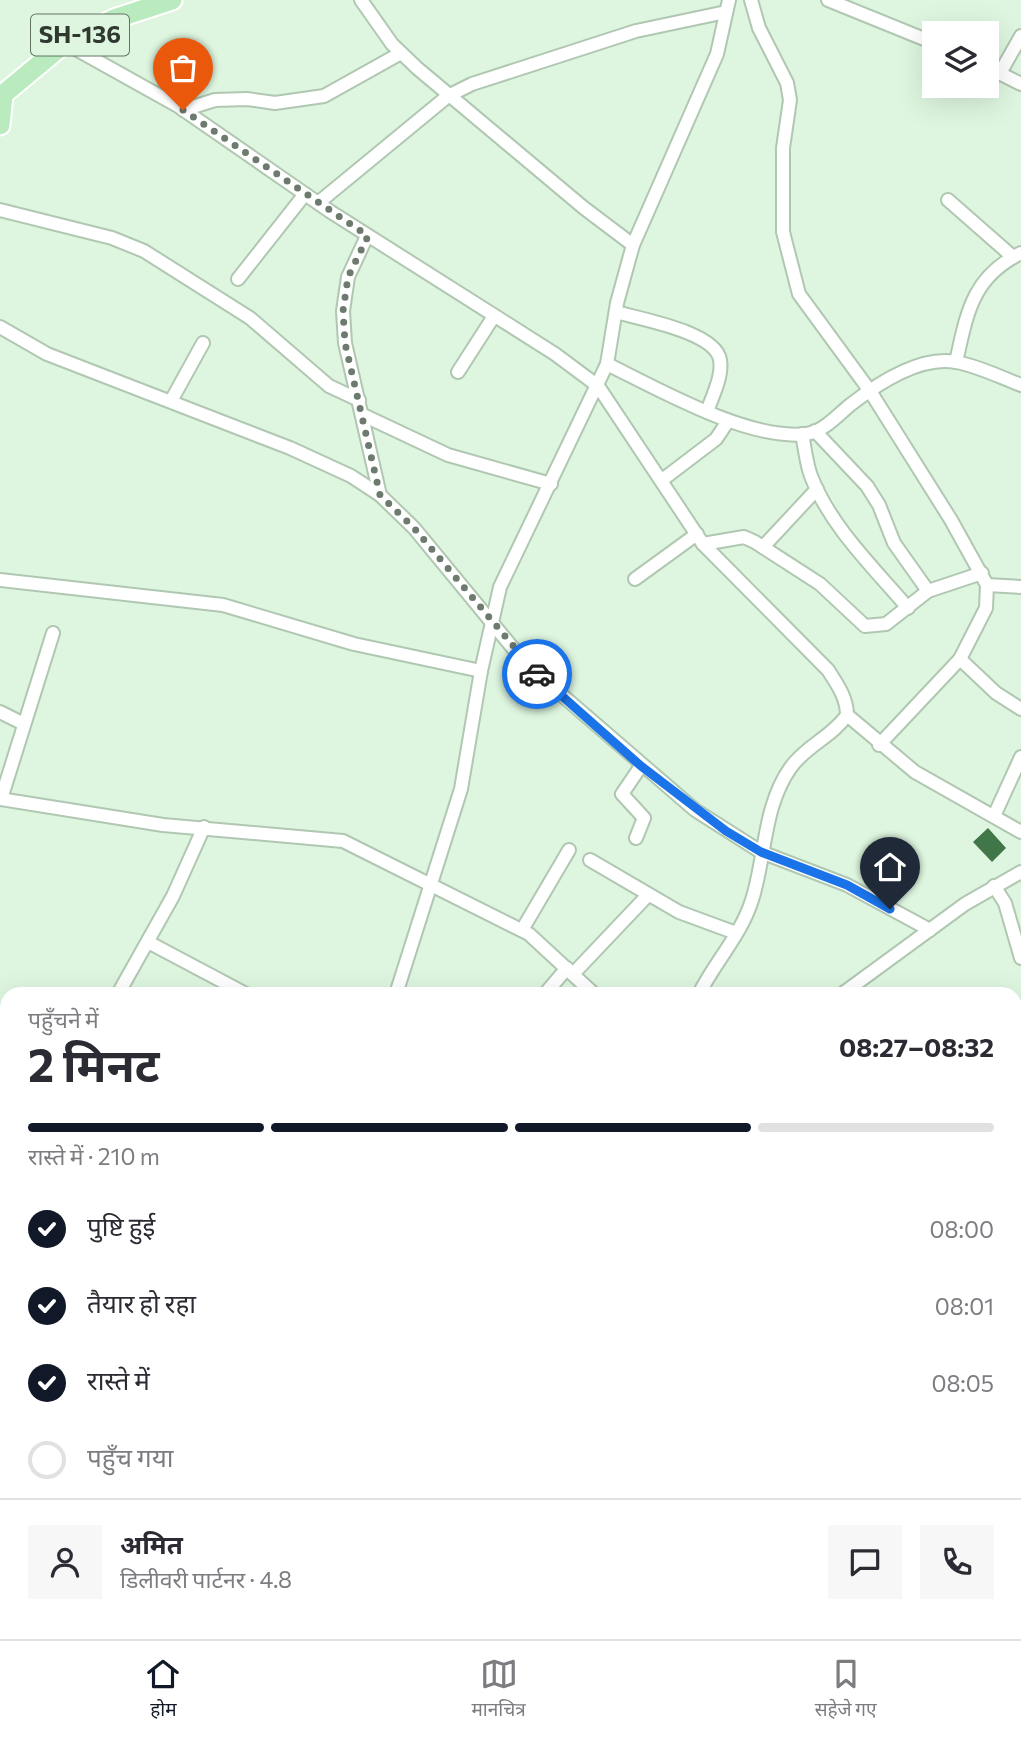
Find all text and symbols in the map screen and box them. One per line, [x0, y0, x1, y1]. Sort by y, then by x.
road number: SH-136 [31, 15, 129, 56]
map controls [922, 21, 999, 98]
button: layers [922, 21, 999, 98]
pin [153, 38, 213, 110]
icon: bag [164, 49, 202, 87]
courier [502, 639, 572, 709]
icon: car [518, 655, 556, 693]
pin [860, 837, 920, 909]
icon: home [871, 848, 909, 886]
text: पहुँचने में [28, 1005, 99, 1033]
text: 08:27–08:32 [839, 1031, 994, 1062]
text: 2 मिनट [28, 1035, 160, 1091]
text: रास्ते में · 210 m [28, 1142, 160, 1170]
icon: check [28, 1210, 66, 1248]
text: पुष्टि हुई [87, 1210, 155, 1241]
text: 08:00 [930, 1215, 994, 1243]
icon: check [28, 1287, 66, 1325]
text: तैयार हो रहा [87, 1287, 196, 1318]
text: 08:01 [935, 1292, 994, 1320]
icon: check [28, 1364, 66, 1402]
text: रास्ते में [87, 1364, 150, 1395]
text: 08:05 [931, 1369, 994, 1397]
text: पहुँच गया [87, 1441, 174, 1472]
button: person [28, 1525, 102, 1599]
button: chat [828, 1525, 902, 1599]
button: phone [920, 1525, 994, 1599]
text: अमित [120, 1528, 183, 1559]
text: डिलीवरी पार्टनर · 4.8 [120, 1565, 292, 1593]
tab: होम [144, 1655, 182, 1724]
tab: मानचित्र [471, 1655, 526, 1724]
tab: सहेजे गए [815, 1655, 877, 1724]

